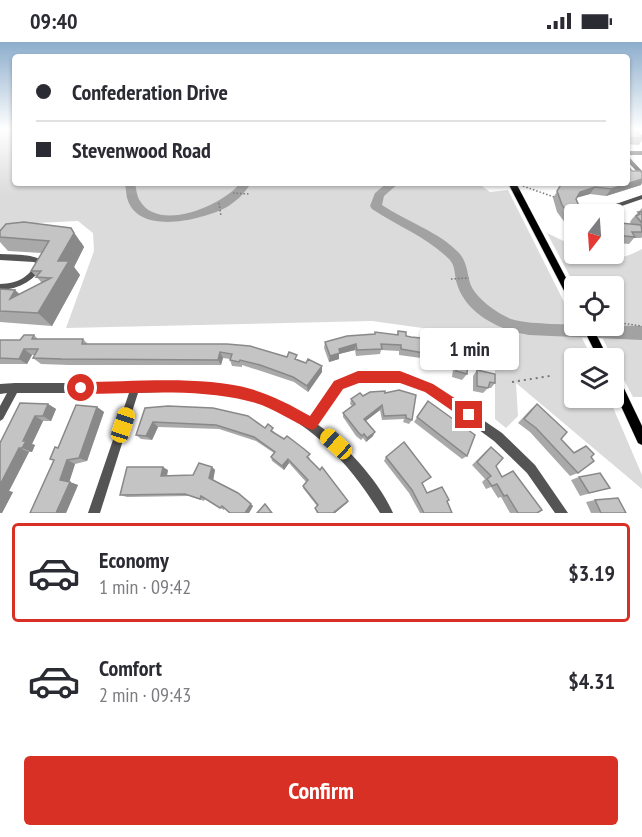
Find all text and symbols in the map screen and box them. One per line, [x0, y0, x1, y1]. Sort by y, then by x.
text: 09:40 [30, 7, 78, 35]
text: Confederation Drive [72, 78, 228, 106]
text: Stevenwood Road [72, 136, 211, 164]
north arrow [564, 204, 624, 264]
map controls [564, 204, 624, 408]
button: locate [564, 276, 624, 336]
callout: 1 min [420, 328, 518, 370]
text: 1 min [449, 336, 490, 362]
button: layers [564, 348, 624, 408]
route start [67, 374, 94, 401]
route end [455, 401, 482, 428]
car [109, 405, 137, 445]
car [317, 425, 355, 463]
icon: car [27, 546, 81, 600]
text: Economy [99, 546, 169, 574]
text: $3.19 [568, 559, 615, 587]
text: 1 min · 09:42 [99, 574, 191, 600]
icon: car [27, 654, 81, 708]
text: Comfort [99, 654, 162, 682]
text: $4.31 [568, 667, 615, 695]
text: 2 min · 09:43 [99, 682, 191, 708]
button: Confirm [24, 756, 618, 825]

